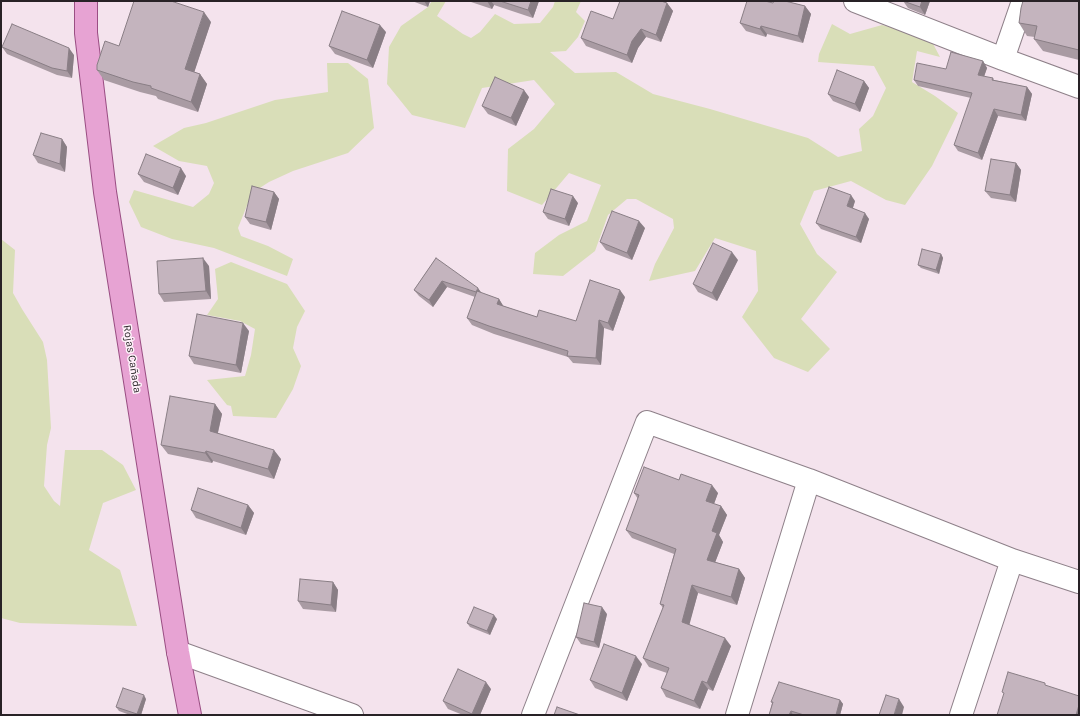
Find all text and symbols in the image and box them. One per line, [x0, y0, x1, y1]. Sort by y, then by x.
street label: Rojas Cañada [120, 324, 144, 394]

